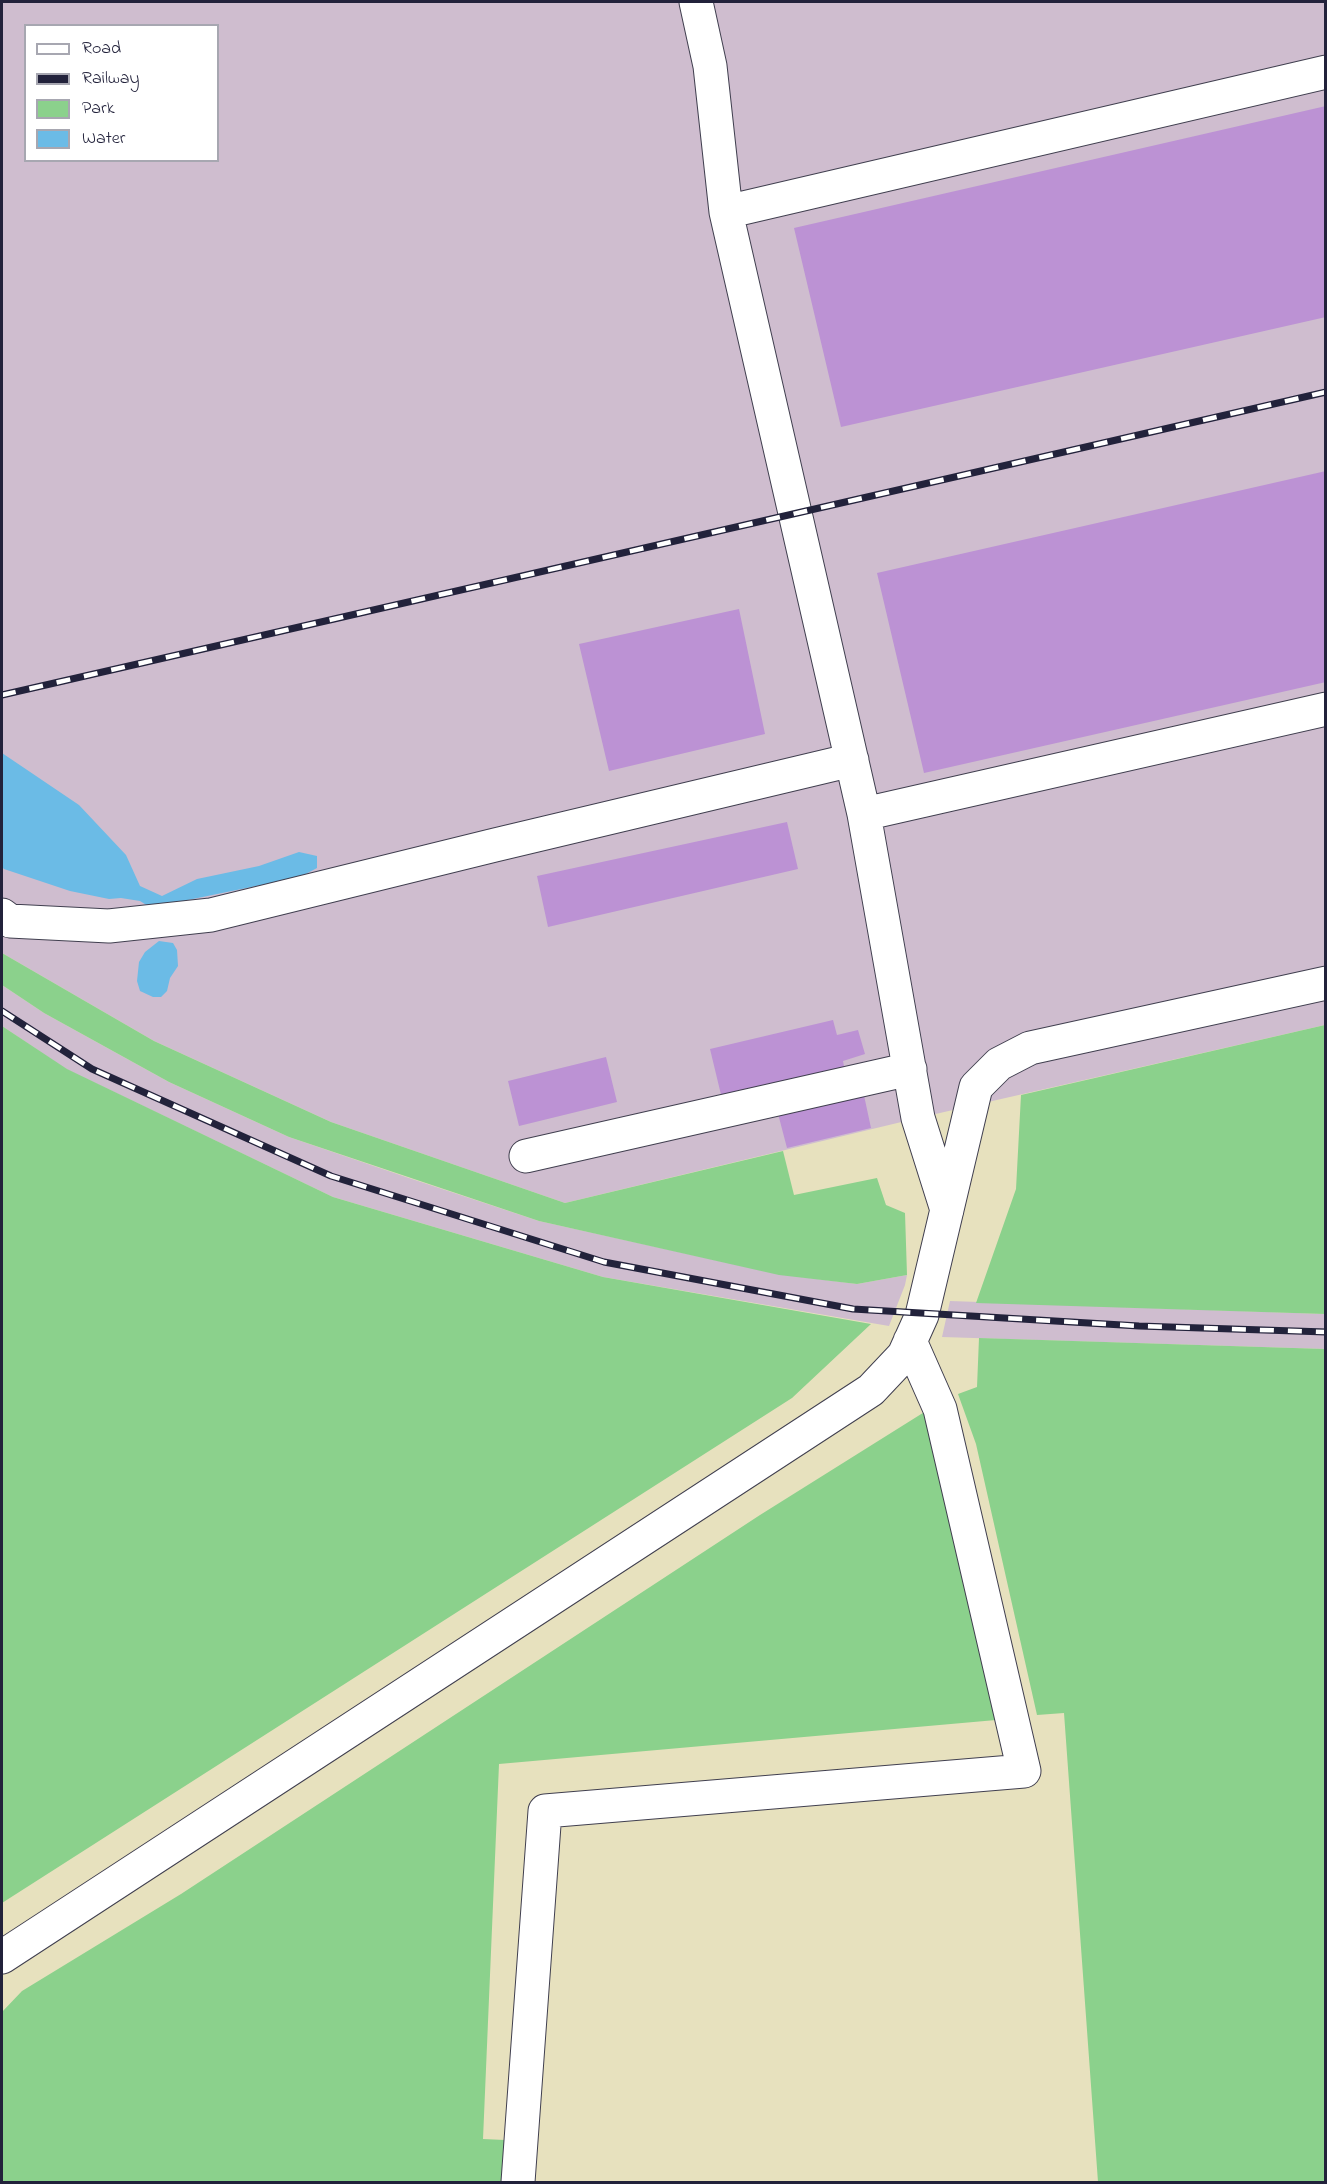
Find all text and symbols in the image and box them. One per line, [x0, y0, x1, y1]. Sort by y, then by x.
legend [24, 24, 219, 162]
text: Road [82, 36, 121, 62]
text: Railway [82, 66, 139, 92]
text: Park [82, 96, 115, 122]
text: Water [82, 126, 125, 152]

